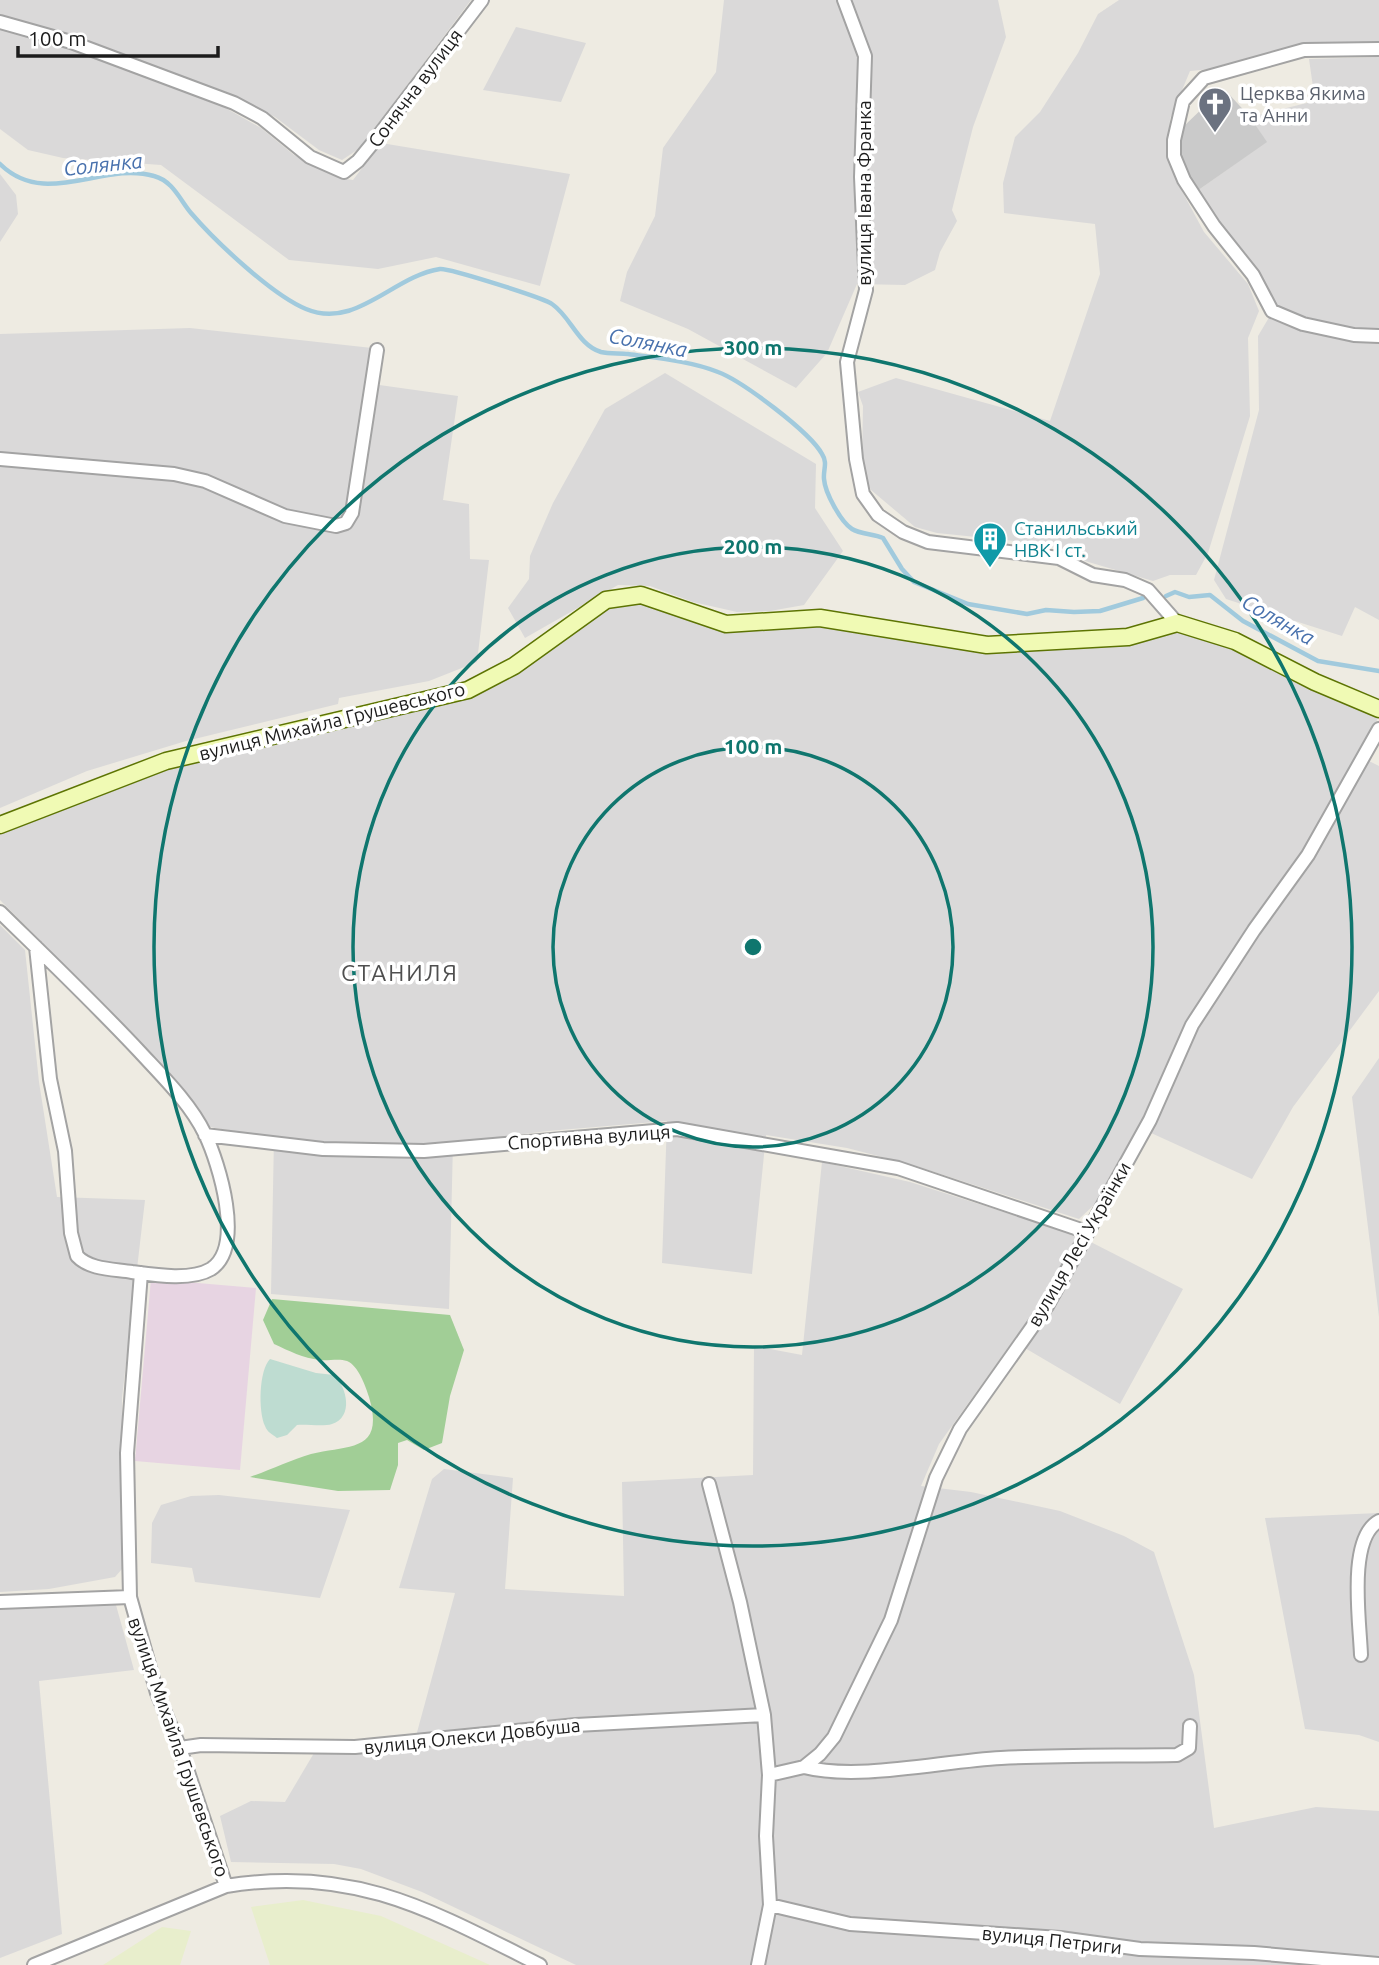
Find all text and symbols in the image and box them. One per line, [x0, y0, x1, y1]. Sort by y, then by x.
scale bar [18, 14, 217, 58]
street label: Сонячна вулиця [363, 25, 467, 151]
text: 100 m [28, 26, 86, 50]
place label: Церква Якима та Анни [1240, 82, 1366, 126]
church icon: Церква Якима та Анни [1196, 85, 1234, 134]
street label: вулиця Івана Франка [853, 100, 875, 286]
water label: Солянка [62, 148, 144, 180]
water label: Солянка [607, 323, 690, 361]
text: 300 m [724, 335, 782, 359]
place label: Станильський НВК І ст. [1014, 517, 1138, 561]
building icon: Станильський НВК І ст. [971, 520, 1009, 569]
text: 200 m [724, 534, 782, 558]
water label: Солянка [1238, 589, 1319, 649]
street label: вулиця Михайла Грушевського [197, 677, 467, 765]
text: 100 m [724, 734, 782, 758]
centre of rings [741, 935, 765, 959]
district label: СТАНИЛЯ [341, 960, 459, 985]
street label: Спортивна вулиця [507, 1120, 671, 1154]
street label: вулиця Лесі Українки [1023, 1158, 1135, 1330]
street label: вулиця Михайла Грушевського [124, 1614, 234, 1880]
street label: вулиця Олекси Довбуша [363, 1714, 581, 1758]
street label: вулиця Петриги [981, 1922, 1123, 1958]

